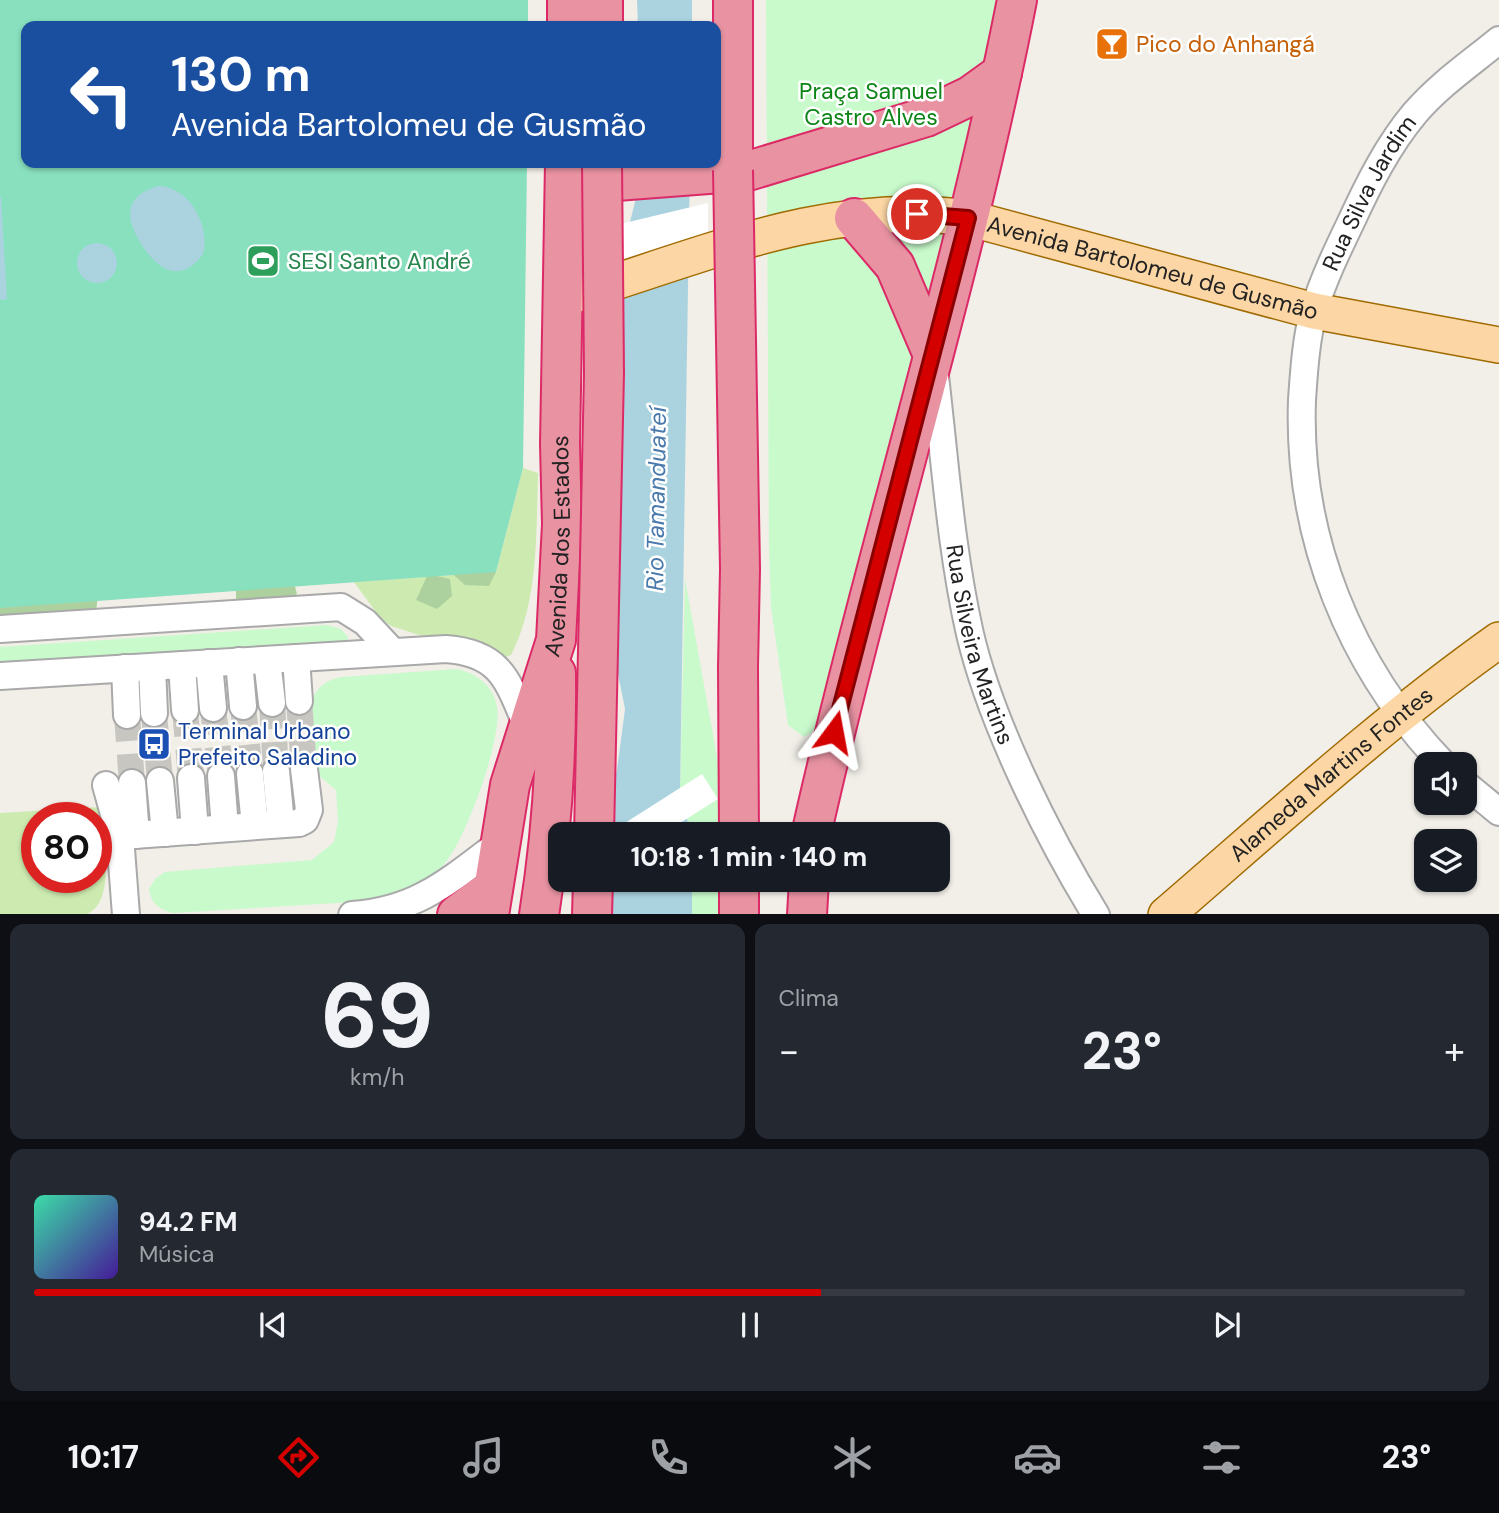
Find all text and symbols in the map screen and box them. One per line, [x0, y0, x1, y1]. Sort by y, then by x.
bar icon: Pico do Anhangá [1093, 25, 1131, 63]
place label: Pico do Anhangá [1136, 29, 1315, 59]
text: 130 m [171, 42, 311, 106]
icon: left [56, 49, 147, 140]
park label: Praça Samuel Castro Alves [799, 76, 943, 132]
text: Avenida Bartolomeu de Gusmão [171, 104, 646, 146]
street label: Rua Silva Jardim [1315, 109, 1423, 275]
pin [887, 184, 947, 244]
icon: arrive [898, 195, 936, 233]
street label: Avenida Bartolomeu de Gusmão [984, 209, 1322, 327]
sports icon: SESI Santo André [244, 242, 282, 280]
place label: SESI Santo André [288, 246, 471, 276]
water label: Rio Tamanduateí [639, 405, 673, 591]
street label: Avenida dos Estados [537, 435, 577, 660]
street label: Rua Silveira Martins [939, 543, 1021, 749]
street label: Alameda Martins Fontes [1223, 680, 1439, 868]
position arrow [797, 695, 871, 769]
place label: Terminal Urbano Prefeito Saladino [178, 716, 357, 772]
bus stop icon: Terminal Urbano Prefeito Saladino [135, 725, 173, 763]
map controls [1414, 752, 1477, 892]
button: sound [1414, 752, 1477, 815]
speed limit sign: 80 [21, 802, 112, 893]
button: layers [1414, 829, 1477, 892]
text: 10:18 · 1 min · 140 m [631, 840, 867, 874]
text: 69 [320, 957, 434, 1075]
text: Clima [779, 983, 839, 1013]
text: 23° [1082, 1017, 1162, 1085]
text: − [779, 1026, 799, 1076]
text: + [1444, 1026, 1465, 1076]
text: km/h [350, 1062, 404, 1092]
text: 94.2 FM [139, 1205, 238, 1239]
text: Música [139, 1239, 214, 1269]
icon: previous [254, 1306, 292, 1344]
icon: pause [731, 1306, 769, 1344]
icon: next [1208, 1306, 1246, 1344]
icon: directions [274, 1433, 323, 1482]
icon: music [459, 1433, 508, 1482]
icon: phone [644, 1433, 693, 1482]
icon: climate [828, 1433, 877, 1482]
icon: car [1013, 1433, 1062, 1482]
icon: filters [1197, 1433, 1246, 1482]
text: 10:17 [68, 1436, 139, 1478]
text: 23° [1382, 1436, 1431, 1478]

